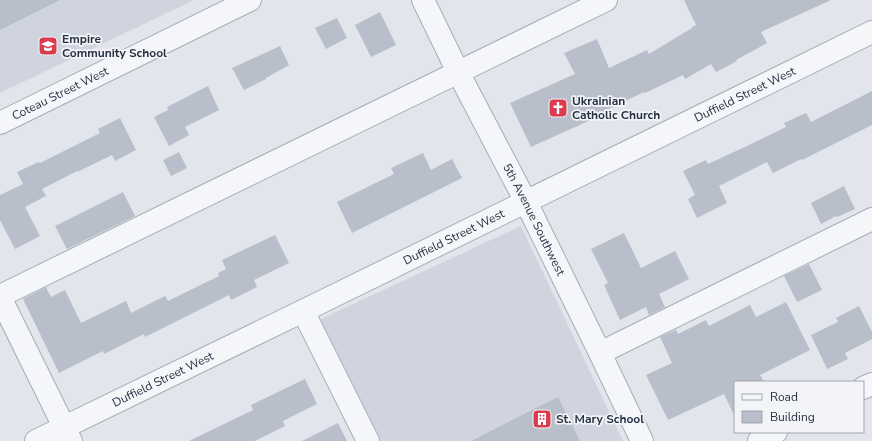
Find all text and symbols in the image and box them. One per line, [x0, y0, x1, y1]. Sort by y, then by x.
place label: Empire Community School [62, 31, 167, 61]
school or university icon: Empire Community School [37, 35, 59, 57]
street label: Duffield Street West [691, 62, 799, 126]
street label: Coteau Street West [9, 63, 112, 124]
place label: Ukrainian Catholic Church [572, 93, 660, 123]
church icon: Ukrainian Catholic Church [547, 97, 569, 119]
street label: 5th Avenue Southwest [499, 161, 569, 279]
street label: Duffield Street West [401, 205, 508, 269]
street label: Duffield Street West [109, 347, 217, 411]
legend [734, 381, 864, 433]
text: Road [770, 389, 798, 405]
building icon: St. Mary School [531, 408, 553, 430]
text: Building [770, 409, 815, 425]
place label: St. Mary School [556, 411, 644, 427]

